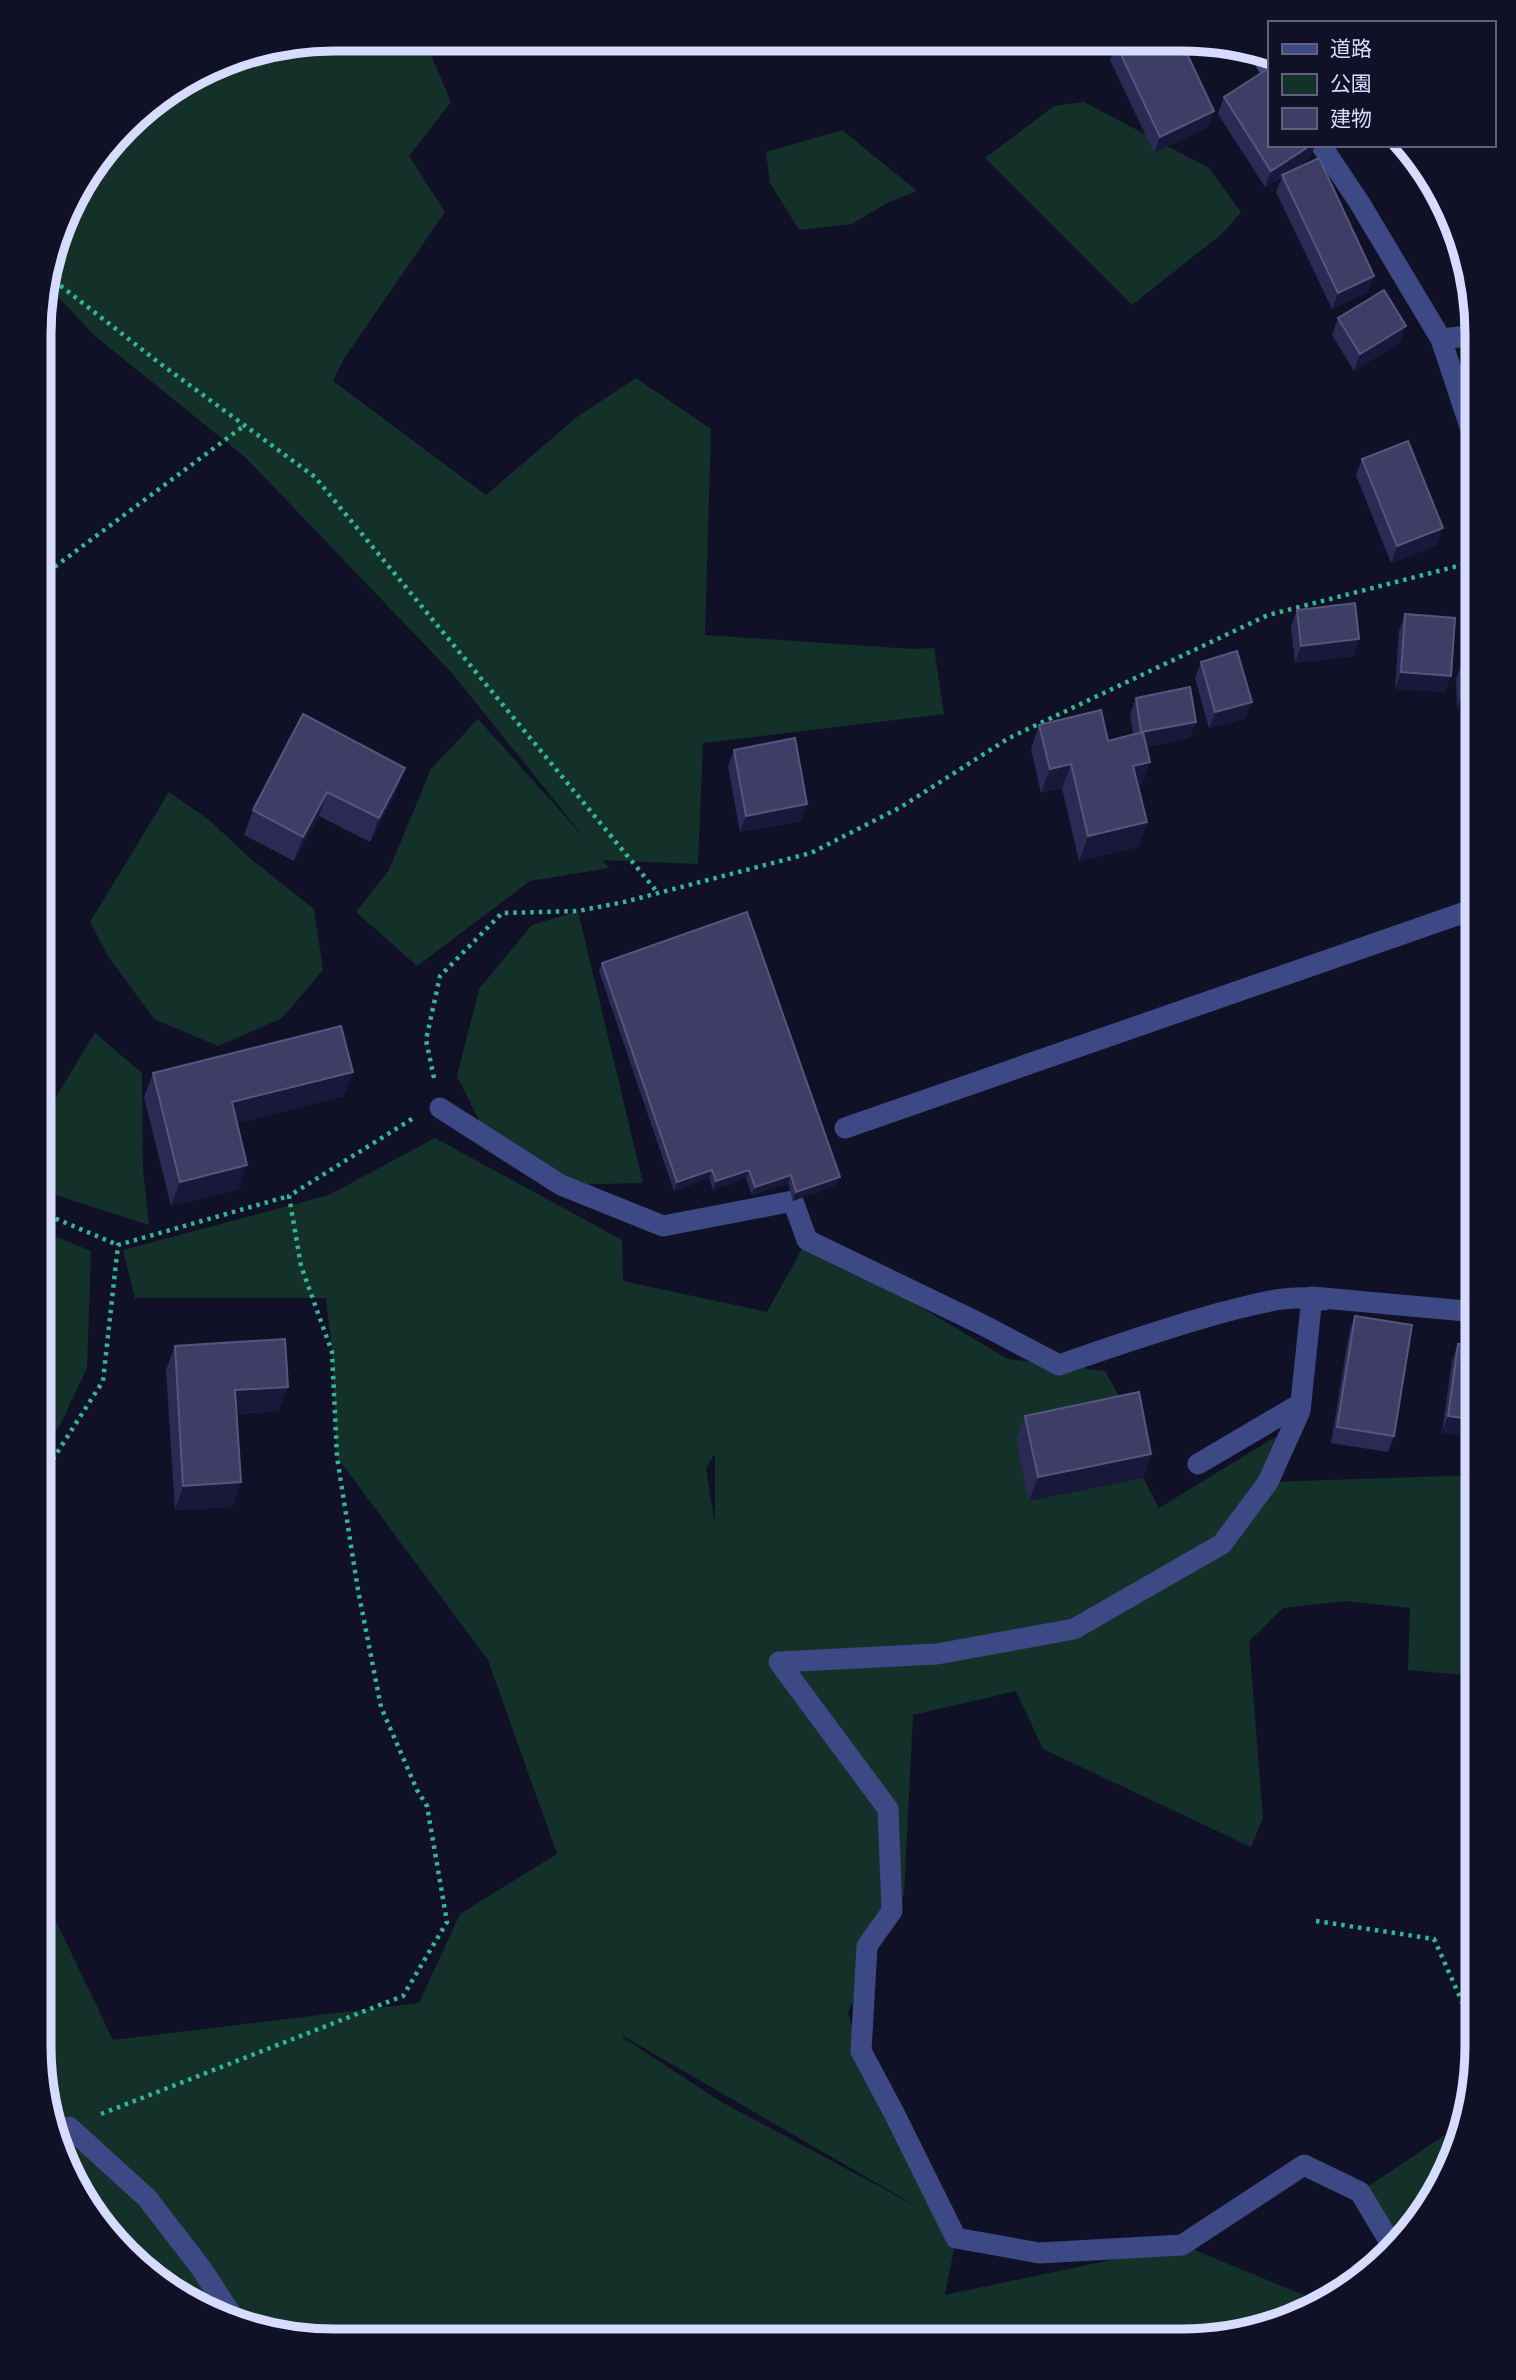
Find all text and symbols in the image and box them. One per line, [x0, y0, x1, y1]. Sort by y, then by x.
legend [1268, 21, 1495, 147]
text: 道路 [1330, 36, 1372, 62]
text: 公園 [1330, 71, 1372, 97]
text: 建物 [1330, 106, 1372, 132]

